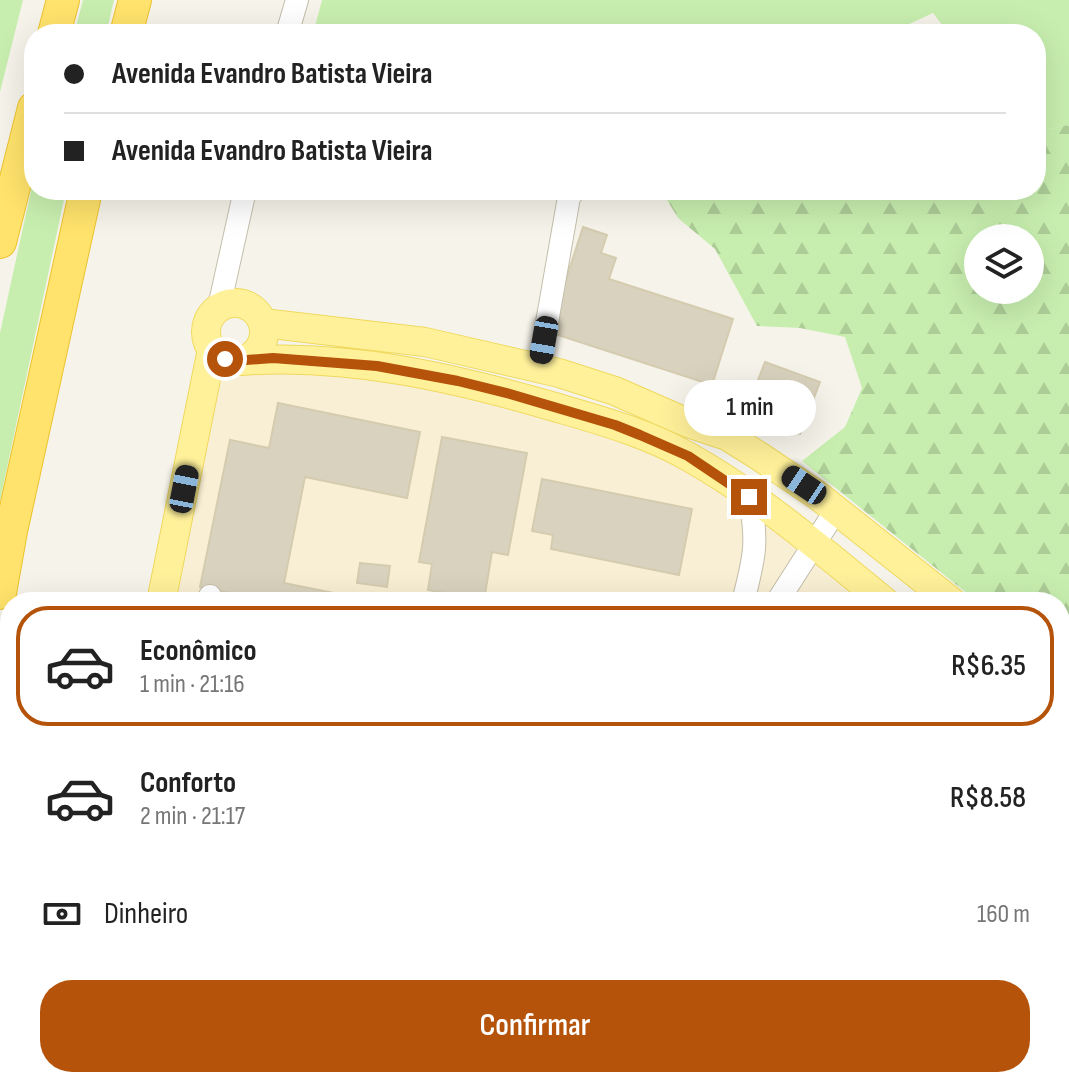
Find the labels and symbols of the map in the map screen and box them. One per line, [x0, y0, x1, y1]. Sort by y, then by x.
car [528, 314, 560, 366]
route start [207, 341, 243, 377]
callout: 1 min [683, 381, 815, 437]
car [777, 462, 831, 508]
car [168, 463, 200, 515]
route end [731, 479, 767, 515]

